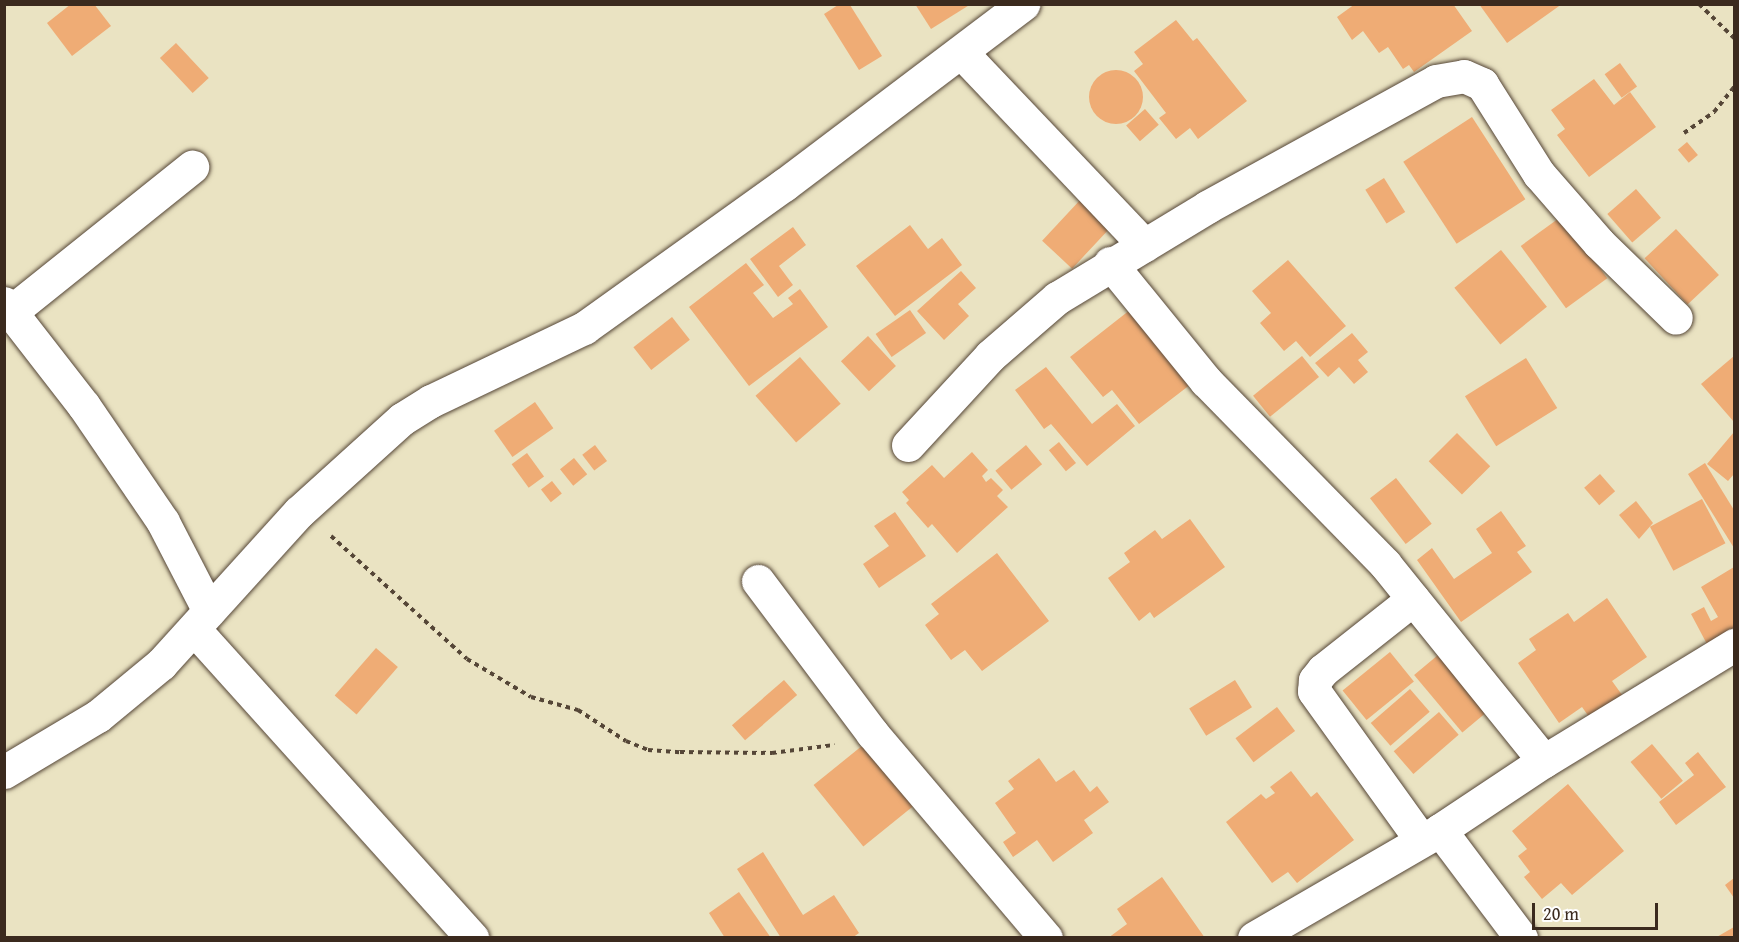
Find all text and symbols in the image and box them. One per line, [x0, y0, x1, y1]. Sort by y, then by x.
scale bar [1535, 891, 1661, 929]
text: 20 m [1543, 900, 1579, 927]

